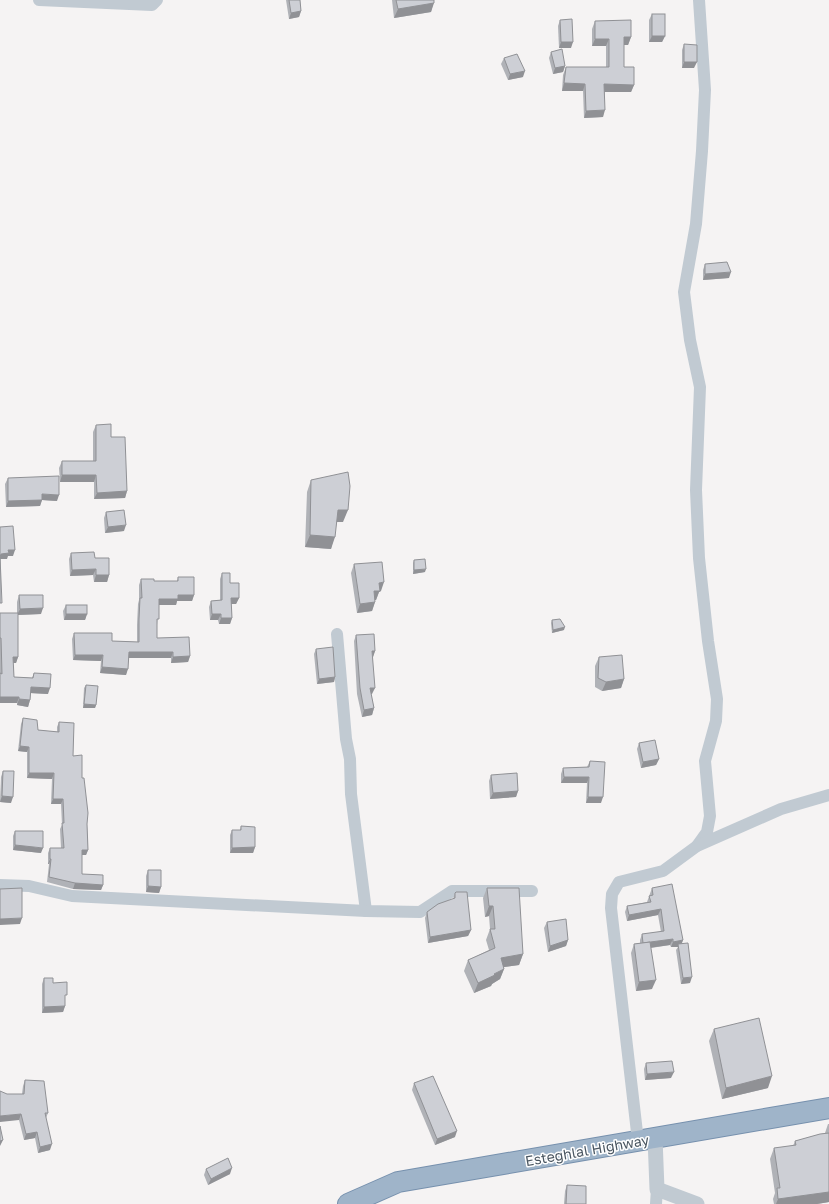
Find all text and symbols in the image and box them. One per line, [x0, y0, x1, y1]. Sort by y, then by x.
street label: Esteghlal Highway [524, 1131, 650, 1169]

